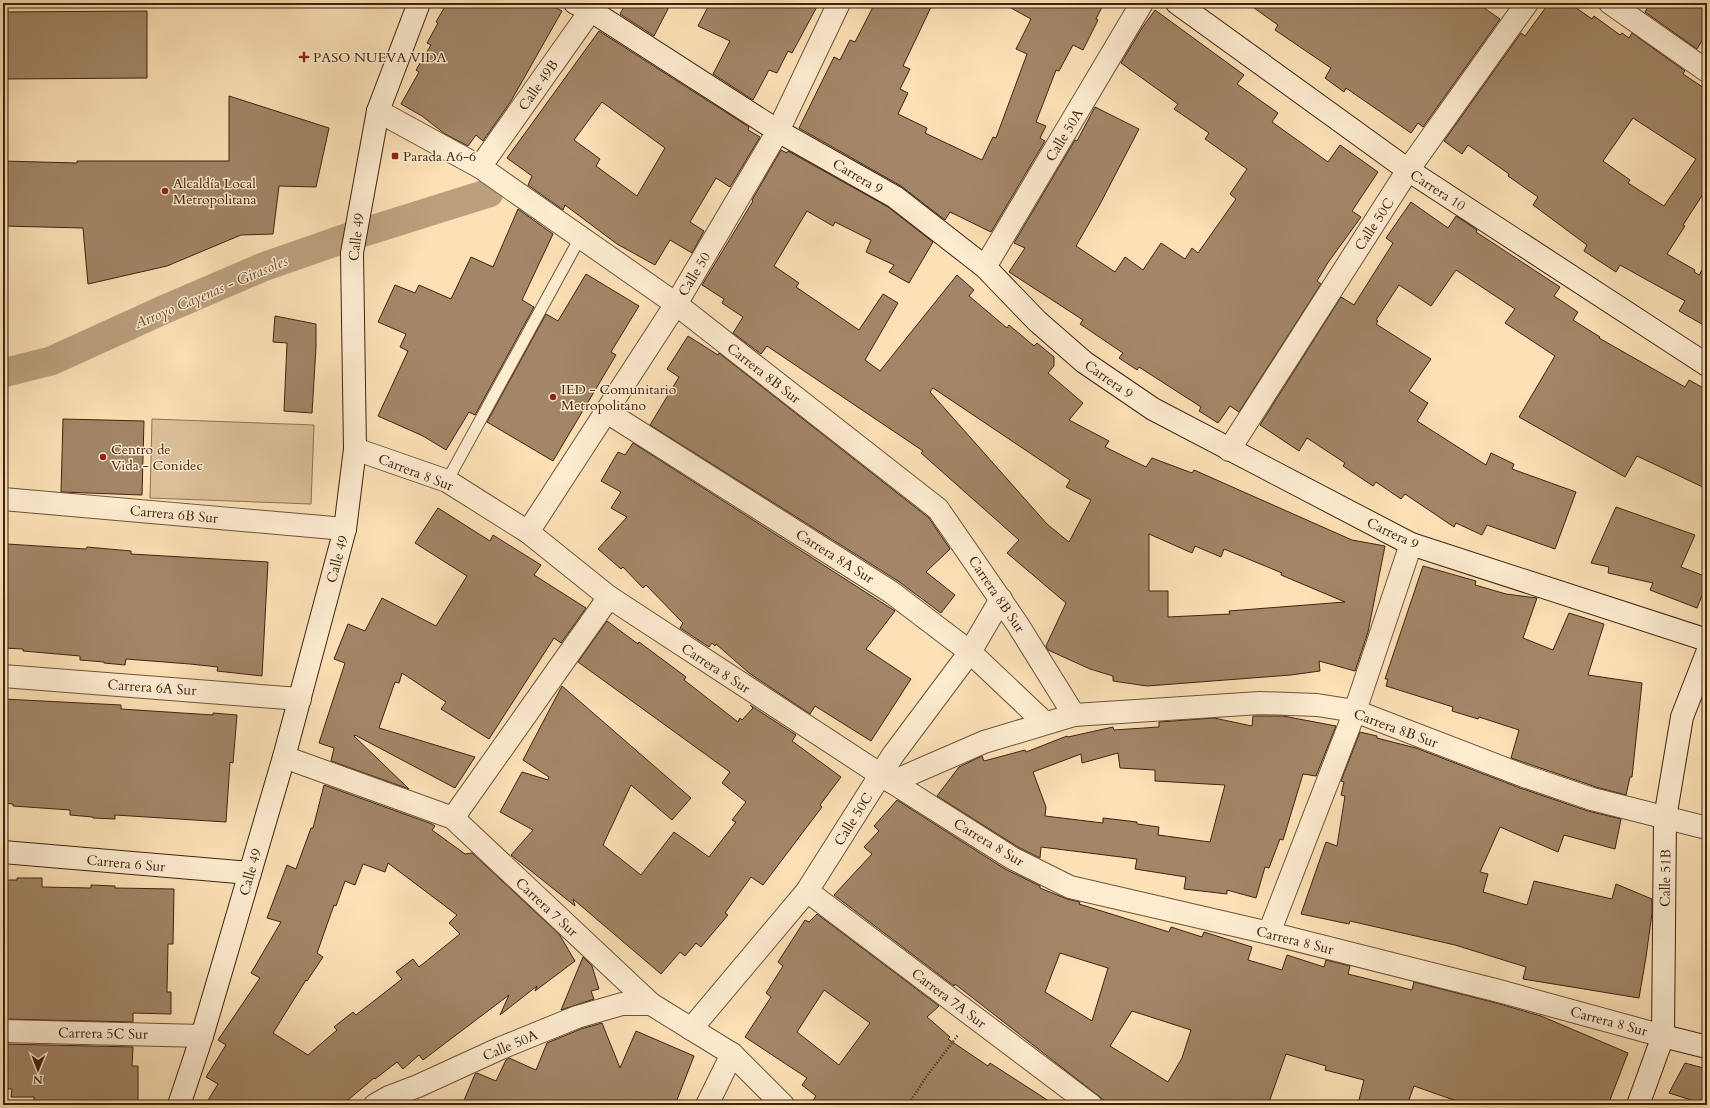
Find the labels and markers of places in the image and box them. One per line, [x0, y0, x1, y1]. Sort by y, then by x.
place label: PASO NUEVA VIDA [313, 48, 447, 67]
marker: PASO NUEVA VIDA [298, 51, 310, 63]
place label: Parada A6-6 [403, 147, 476, 166]
marker: Parada A6-6 [390, 151, 400, 161]
place label: Alcaldía Local Metropolitana [173, 174, 257, 209]
marker: Alcaldía Local Metropolitana [160, 186, 170, 196]
place label: IED - Comunitario Metropolitano [561, 380, 677, 415]
marker: IED - Comunitario Metropolitano [548, 392, 558, 402]
place label: Centro de Vida - Conidec [111, 440, 203, 475]
marker: Centro de Vida - Conidec [98, 452, 108, 462]

